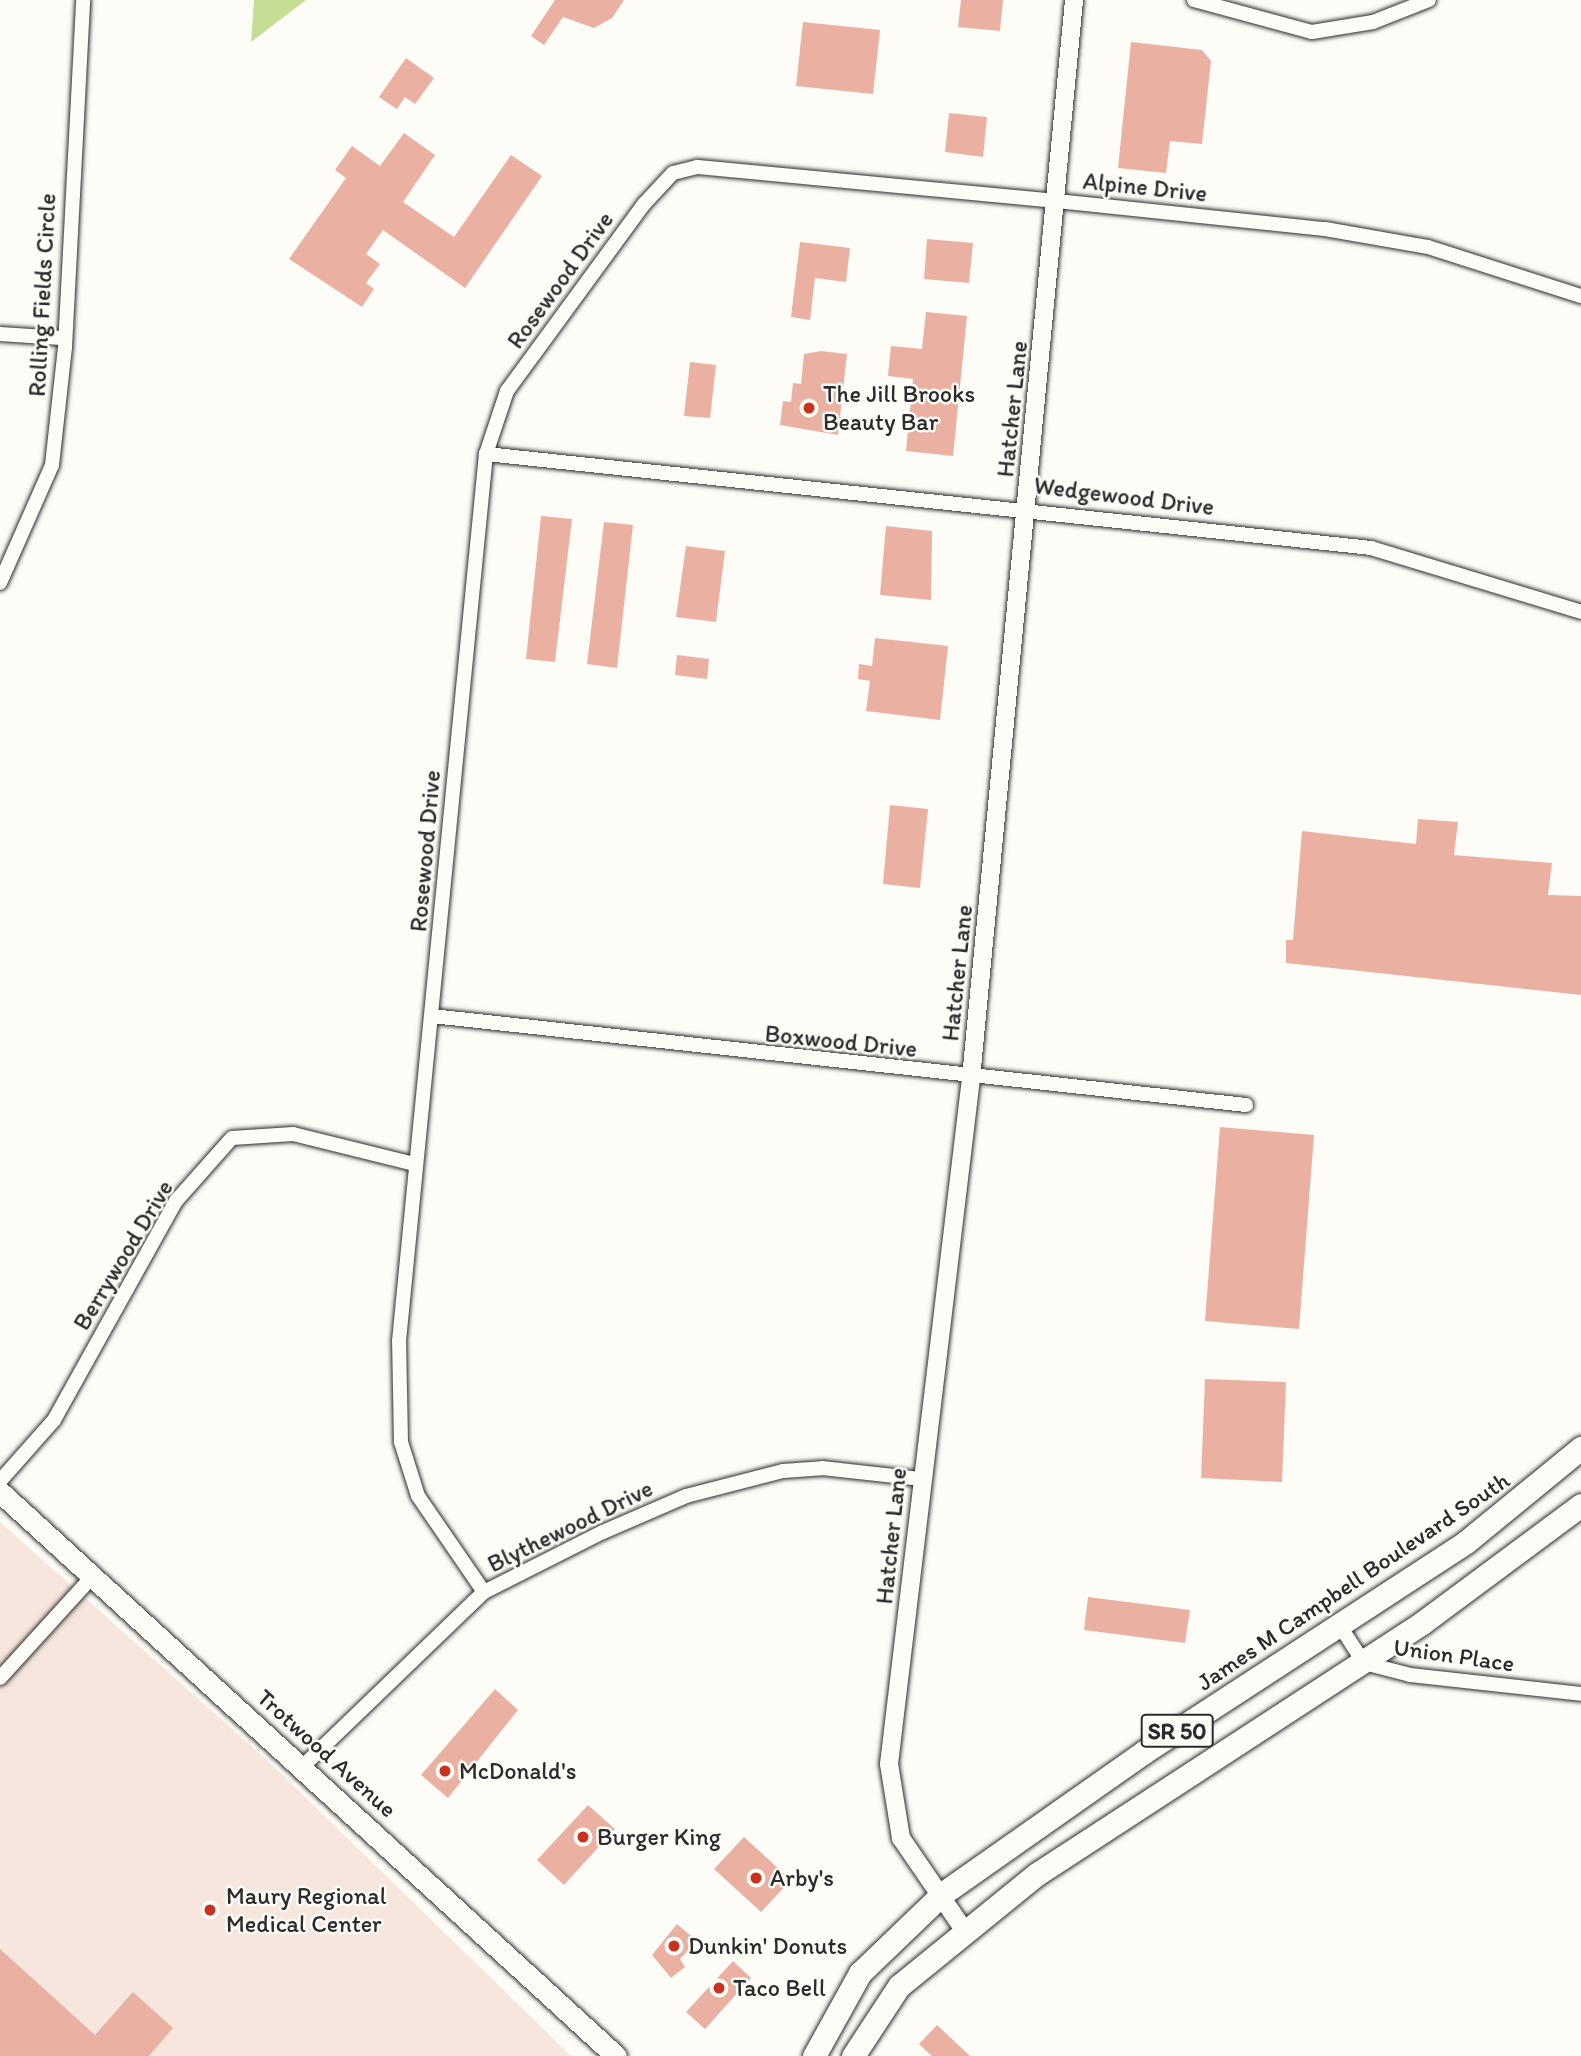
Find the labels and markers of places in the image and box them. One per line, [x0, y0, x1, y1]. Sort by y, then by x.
place label: The Jill Brooks Beauty Bar [823, 380, 976, 436]
marker: The Jill Brooks Beauty Bar [801, 400, 817, 416]
place label: McDonald's [459, 1757, 576, 1785]
marker: McDonald's [437, 1763, 453, 1779]
place label: Burger King [597, 1823, 721, 1851]
marker: Burger King [575, 1829, 591, 1845]
place label: Arby's [770, 1864, 834, 1892]
marker: Arby's [748, 1870, 764, 1886]
place label: Maury Regional Medical Center [226, 1882, 385, 1938]
marker: Maury Regional Medical Center [200, 1900, 220, 1920]
place label: Dunkin' Donuts [688, 1932, 847, 1960]
marker: Dunkin' Donuts [666, 1938, 682, 1954]
place label: Taco Bell [733, 1974, 826, 2002]
marker: Taco Bell [711, 1980, 727, 1996]

